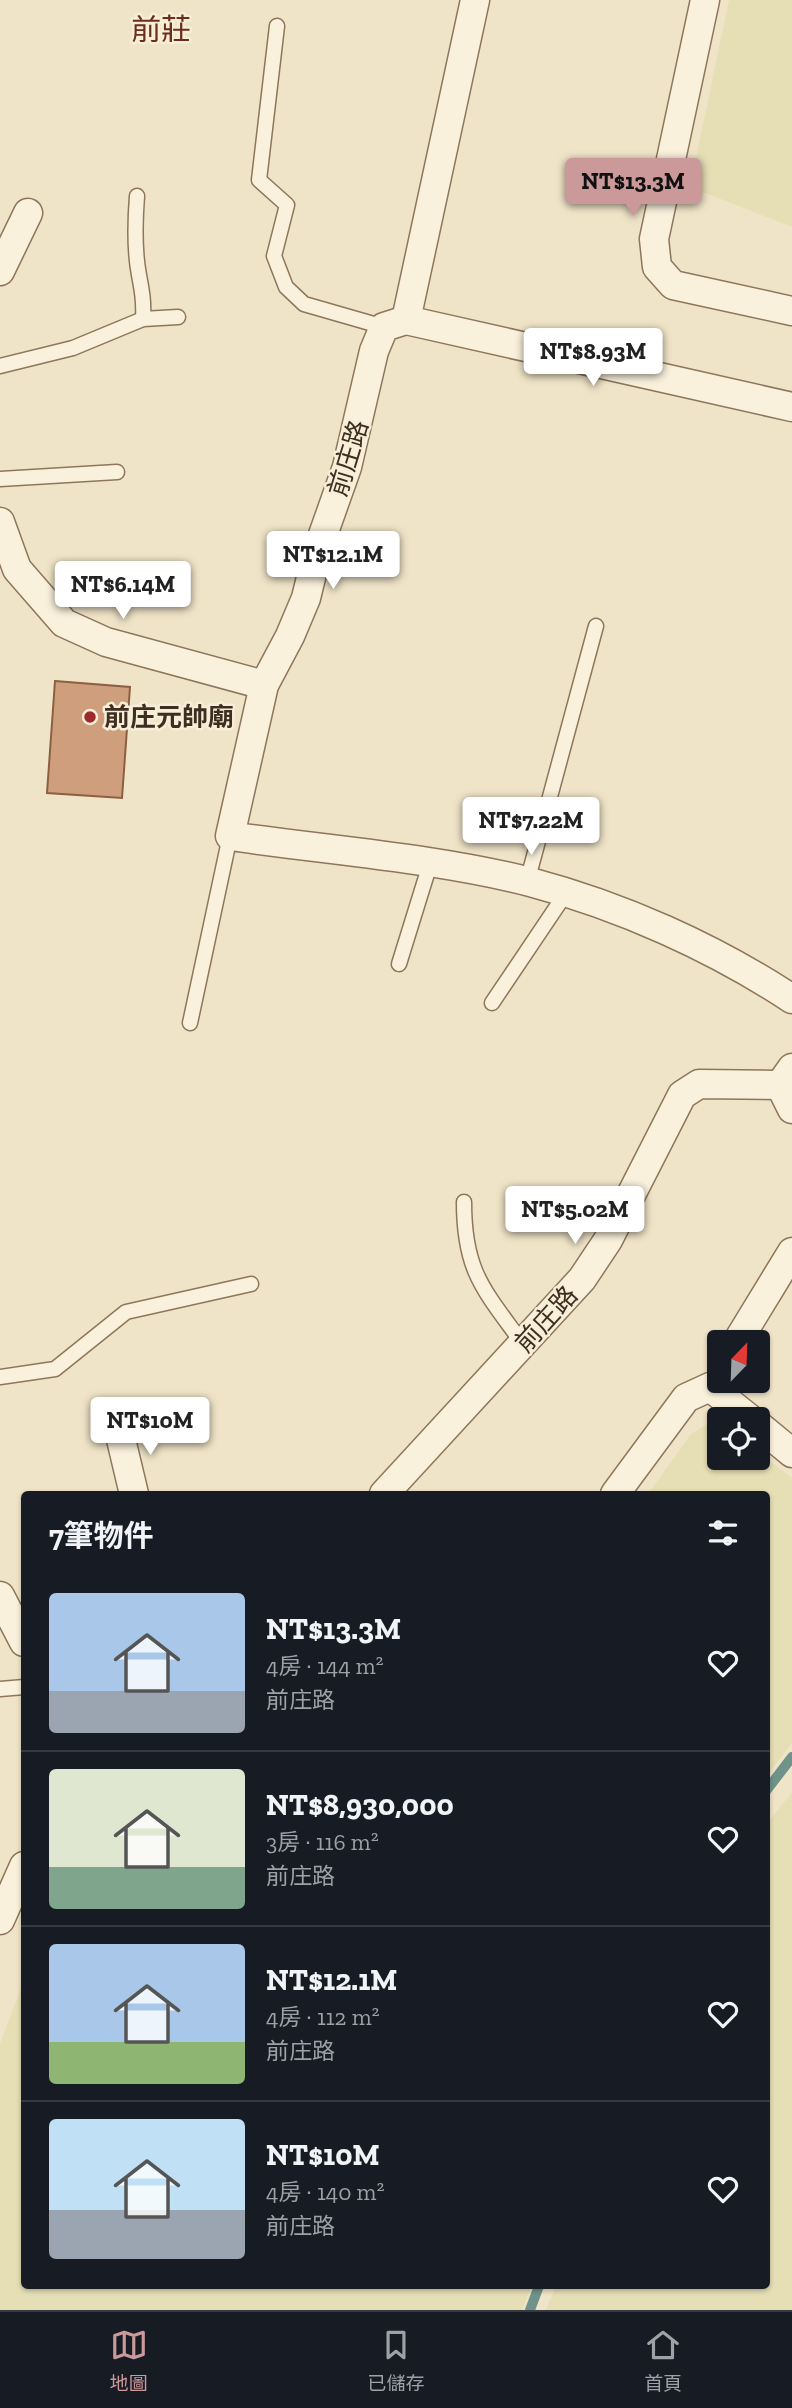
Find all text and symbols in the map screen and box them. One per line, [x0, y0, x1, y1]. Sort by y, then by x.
district label: 前莊 [131, 12, 191, 48]
pin: NT$13.3M [561, 158, 705, 218]
text: NT$13.3M [581, 167, 685, 195]
pin: NT$8.93M [521, 328, 665, 388]
text: NT$8.93M [540, 337, 646, 365]
street label: 前庄路 [321, 416, 375, 500]
pin: NT$12.1M [261, 532, 405, 591]
text: NT$12.1M [283, 540, 383, 568]
pin: NT$6.14M [51, 562, 195, 621]
text: NT$6.14M [71, 570, 175, 598]
place label: 前庄元帥廟 [104, 701, 234, 733]
marker: 前庄元帥廟 [82, 709, 98, 725]
pin: NT$7.22M [459, 798, 603, 857]
text: NT$7.22M [479, 806, 583, 834]
pin: NT$5.02M [503, 1186, 647, 1246]
text: NT$5.02M [521, 1195, 629, 1223]
street label: 前庄路 [508, 1279, 584, 1359]
north arrow [707, 1330, 770, 1393]
map controls [707, 1330, 770, 1470]
pin: NT$10M [93, 1398, 207, 1457]
text: NT$10M [107, 1406, 194, 1434]
button: locate [707, 1407, 770, 1470]
icon: filters [704, 1514, 742, 1552]
text: 7筆物件 [49, 1518, 154, 1554]
text: NT$13.3M [266, 1611, 401, 1647]
icon: home [105, 1621, 189, 1705]
icon: heart [704, 1644, 742, 1682]
text: 4房 · 144 m² [266, 1652, 384, 1680]
text: 前庄路 [266, 1686, 335, 1714]
text: NT$8,930,000 [266, 1787, 454, 1823]
icon: home [105, 1797, 189, 1881]
icon: heart [704, 1820, 742, 1858]
text: 3房 · 116 m² [266, 1828, 379, 1856]
text: 前庄路 [266, 1862, 335, 1890]
text: NT$12.1M [266, 1962, 397, 1998]
icon: home [105, 1972, 189, 2056]
icon: heart [704, 1995, 742, 2033]
text: 4房 · 112 m² [266, 2003, 379, 2031]
text: 前庄路 [266, 2037, 335, 2065]
text: NT$10M [266, 2137, 379, 2173]
icon: home [105, 2147, 189, 2231]
icon: heart [704, 2170, 742, 2208]
text: 4房 · 140 m² [266, 2178, 384, 2206]
text: 前庄路 [266, 2212, 335, 2240]
tab: 地圖 [110, 2326, 148, 2395]
tab: 已儲存 [367, 2326, 424, 2395]
tab: 首頁 [644, 2326, 682, 2395]

